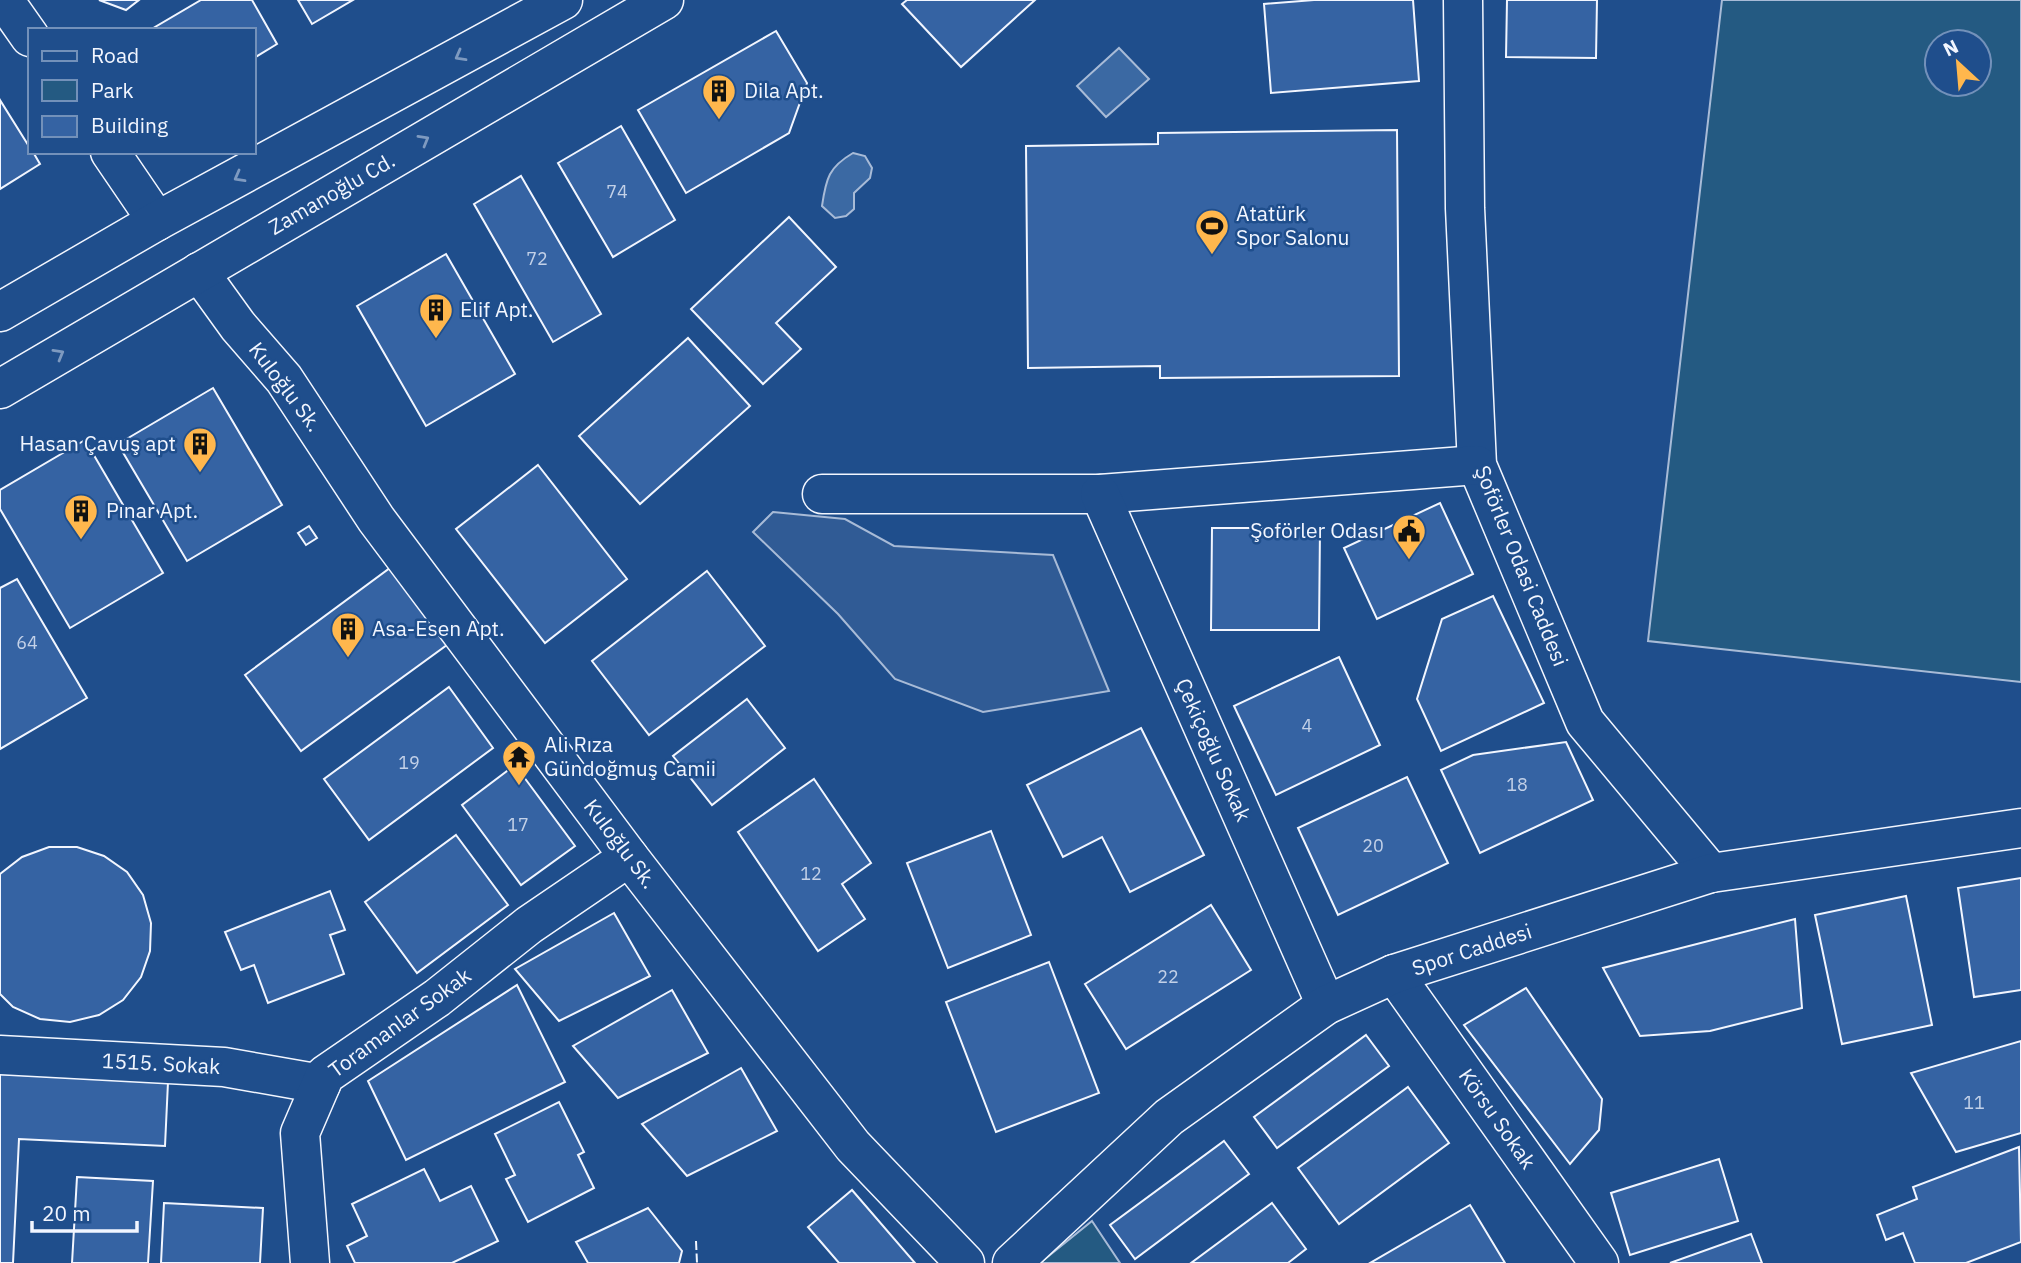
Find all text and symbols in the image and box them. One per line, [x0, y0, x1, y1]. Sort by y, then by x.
legend [28, 28, 256, 154]
north arrow [1923, 28, 1993, 98]
text: N [1939, 34, 1962, 62]
text: Road [91, 41, 139, 69]
one-way arrow [454, 48, 467, 61]
building icon: Dila Apt. [700, 72, 738, 121]
text: Park [91, 76, 134, 104]
place label: Dila Apt. [744, 76, 824, 104]
text: Building [91, 111, 168, 139]
one-way arrow [417, 135, 430, 148]
street label: Zamanoğlu Cd. [263, 146, 400, 241]
one-way arrow [233, 168, 246, 182]
house number: 74 [606, 180, 628, 203]
place label: Atatürk Spor Salonu [1236, 199, 1350, 251]
sports icon: Atatürk Spor Salonu [1193, 207, 1231, 256]
house number: 72 [526, 247, 548, 270]
building icon: Elif Apt. [417, 291, 455, 340]
place label: Elif Apt. [460, 295, 534, 323]
street label: Kuloğlu Sk. [243, 336, 329, 437]
one-way arrow [51, 350, 64, 363]
building icon: Hasan Çavuş apt [181, 425, 219, 474]
place label: Hasan Çavuş apt [19, 429, 176, 457]
street label: Şoförler Odasi Caddesi [1469, 461, 1575, 670]
building icon: Pınar Apt. [62, 492, 100, 541]
place label: Pınar Apt. [106, 496, 198, 524]
public building icon: Şoförler Odası [1390, 512, 1428, 561]
place label: Şoförler Odası [1250, 516, 1384, 544]
building icon: Asa-Esen Apt. [329, 610, 367, 659]
place label: Asa-Esen Apt. [372, 614, 505, 642]
house number: 64 [16, 631, 38, 654]
street label: Çekiçoğlu Sokak [1170, 674, 1258, 826]
house number: 4 [1302, 714, 1313, 737]
place label: Ali Rıza Gündoğmuş Camii [544, 730, 716, 782]
temple icon: Ali Rıza Gündoğmuş Camii [500, 738, 538, 787]
house number: 19 [398, 751, 420, 774]
house number: 18 [1506, 773, 1528, 796]
street label: Kuloğlu Sk. [578, 793, 664, 894]
house number: 17 [507, 813, 529, 836]
house number: 20 [1362, 834, 1384, 857]
house number: 12 [800, 862, 822, 885]
street label: Spor Caddesi [1408, 917, 1535, 982]
street label: Toramanlar Sokak [323, 961, 476, 1083]
house number: 22 [1157, 965, 1179, 988]
street label: 1515. Sokak [101, 1046, 221, 1080]
street label: Körsu Sokak [1453, 1063, 1543, 1174]
house number: 11 [1963, 1091, 1985, 1114]
scale bar [32, 1190, 136, 1234]
text: 20 m [42, 1199, 91, 1227]

